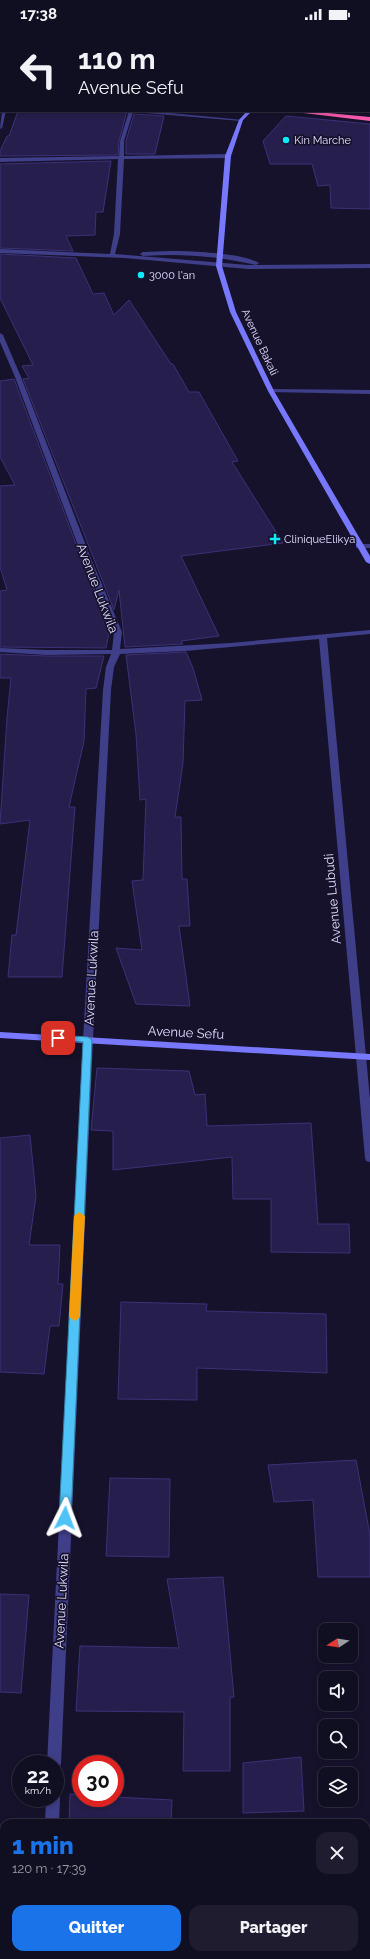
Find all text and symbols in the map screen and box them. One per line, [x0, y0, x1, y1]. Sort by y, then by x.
text: 17:38 [20, 5, 57, 23]
text: 110 m [78, 43, 156, 76]
icon: left [12, 44, 64, 96]
text: Avenue Sefu [78, 77, 184, 98]
place label: Kin Marche [294, 134, 351, 147]
marker: Kin Marche [281, 135, 291, 145]
place label: 3000 l'an [149, 269, 195, 282]
marker: 3000 l'an [136, 270, 146, 280]
street label: Avenue Bakali [238, 307, 281, 378]
marker: CliniqueElikya [269, 533, 281, 545]
place label: CliniqueElikya [284, 533, 355, 546]
street label: Avenue Lukwila [73, 541, 122, 635]
street label: Avenue Lubudi [321, 853, 344, 945]
street label: Avenue Lukwila [82, 930, 101, 1026]
pin [41, 1021, 75, 1055]
street label: Avenue Sefu [147, 1023, 225, 1042]
icon: arrive [47, 1027, 69, 1049]
position arrow [44, 1497, 86, 1539]
street label: Avenue Lukwila [52, 1553, 71, 1649]
north arrow [318, 1623, 358, 1663]
map controls [318, 1623, 358, 1807]
button: sound [318, 1671, 358, 1711]
button: search [318, 1719, 358, 1759]
speed limit sign: 30 [72, 1755, 124, 1807]
text: 22 [27, 1764, 49, 1788]
button: layers [318, 1767, 358, 1807]
text: km/h [25, 1785, 51, 1796]
text: 1 min [12, 1831, 74, 1860]
button: close [316, 1832, 358, 1874]
text: 120 m · 17:39 [12, 1861, 86, 1876]
button: Quitter [12, 1905, 181, 1951]
button: Partager [189, 1905, 358, 1951]

